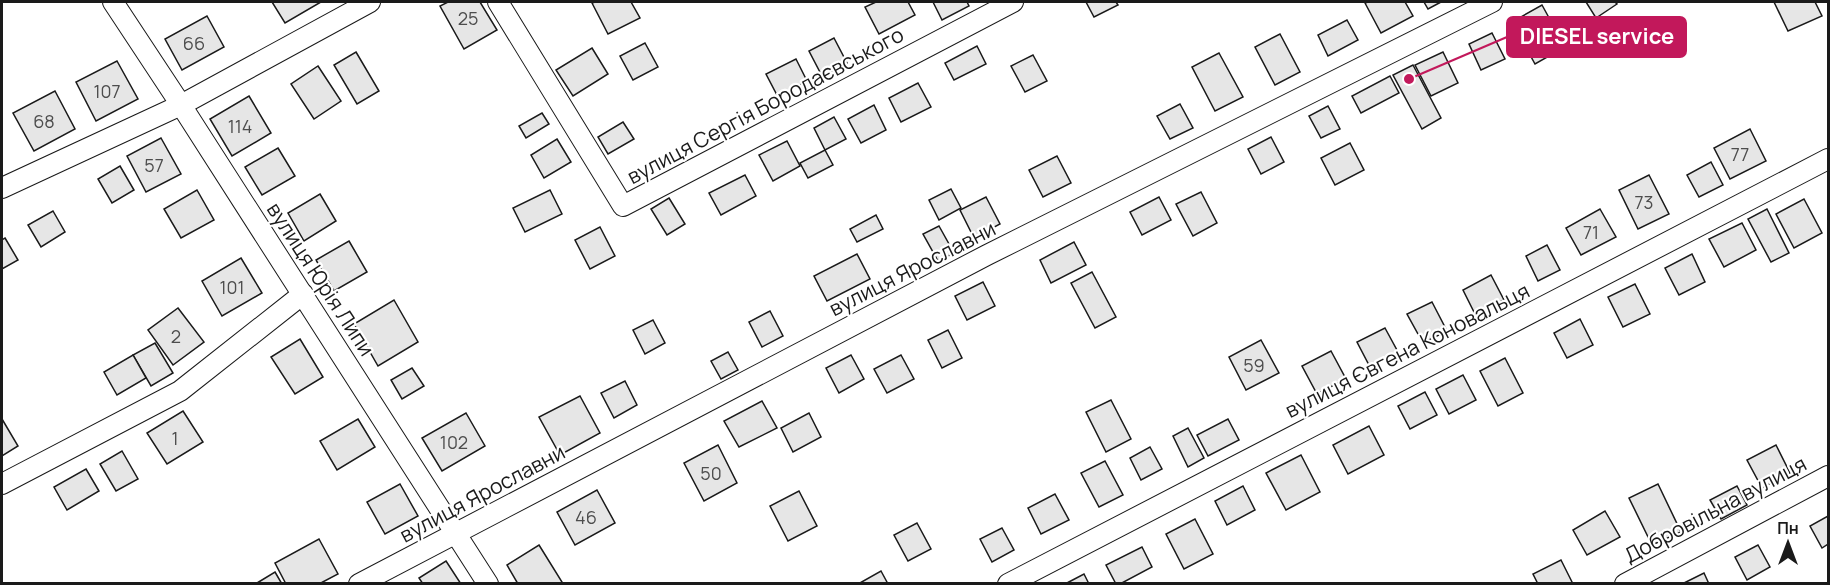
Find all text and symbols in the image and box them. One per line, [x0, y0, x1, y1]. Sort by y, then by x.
house number: 25 [458, 6, 478, 30]
callout: DIESEL service [1507, 17, 1686, 57]
street label: вулиця Сергія Бородаєвського [622, 20, 908, 190]
text: DIESEL service [1520, 21, 1674, 51]
house number: 66 [183, 31, 205, 55]
house number: 107 [93, 79, 121, 103]
house number: 68 [33, 109, 55, 133]
house number: 114 [228, 114, 252, 138]
house number: 77 [1731, 142, 1749, 166]
house number: 57 [144, 153, 164, 177]
house number: 73 [1635, 190, 1654, 214]
street label: вулиця Юрія Липи [261, 197, 381, 361]
street label: вулиця Ярославни [824, 214, 1000, 322]
house number: 71 [1583, 220, 1599, 244]
house number: 101 [219, 275, 245, 299]
street label: вулиця Євгена Коновальця [1280, 276, 1534, 424]
house number: 2 [171, 324, 181, 348]
house number: 59 [1243, 353, 1265, 377]
house number: 1 [171, 426, 179, 450]
house number: 102 [440, 430, 468, 454]
street label: вулиця Ярославни [394, 438, 570, 548]
street label: Добровільна вулиця [1619, 449, 1811, 569]
house number: 50 [700, 461, 722, 485]
house number: 46 [575, 505, 597, 529]
north arrow [1758, 513, 1818, 573]
text: Пн [1777, 517, 1799, 539]

